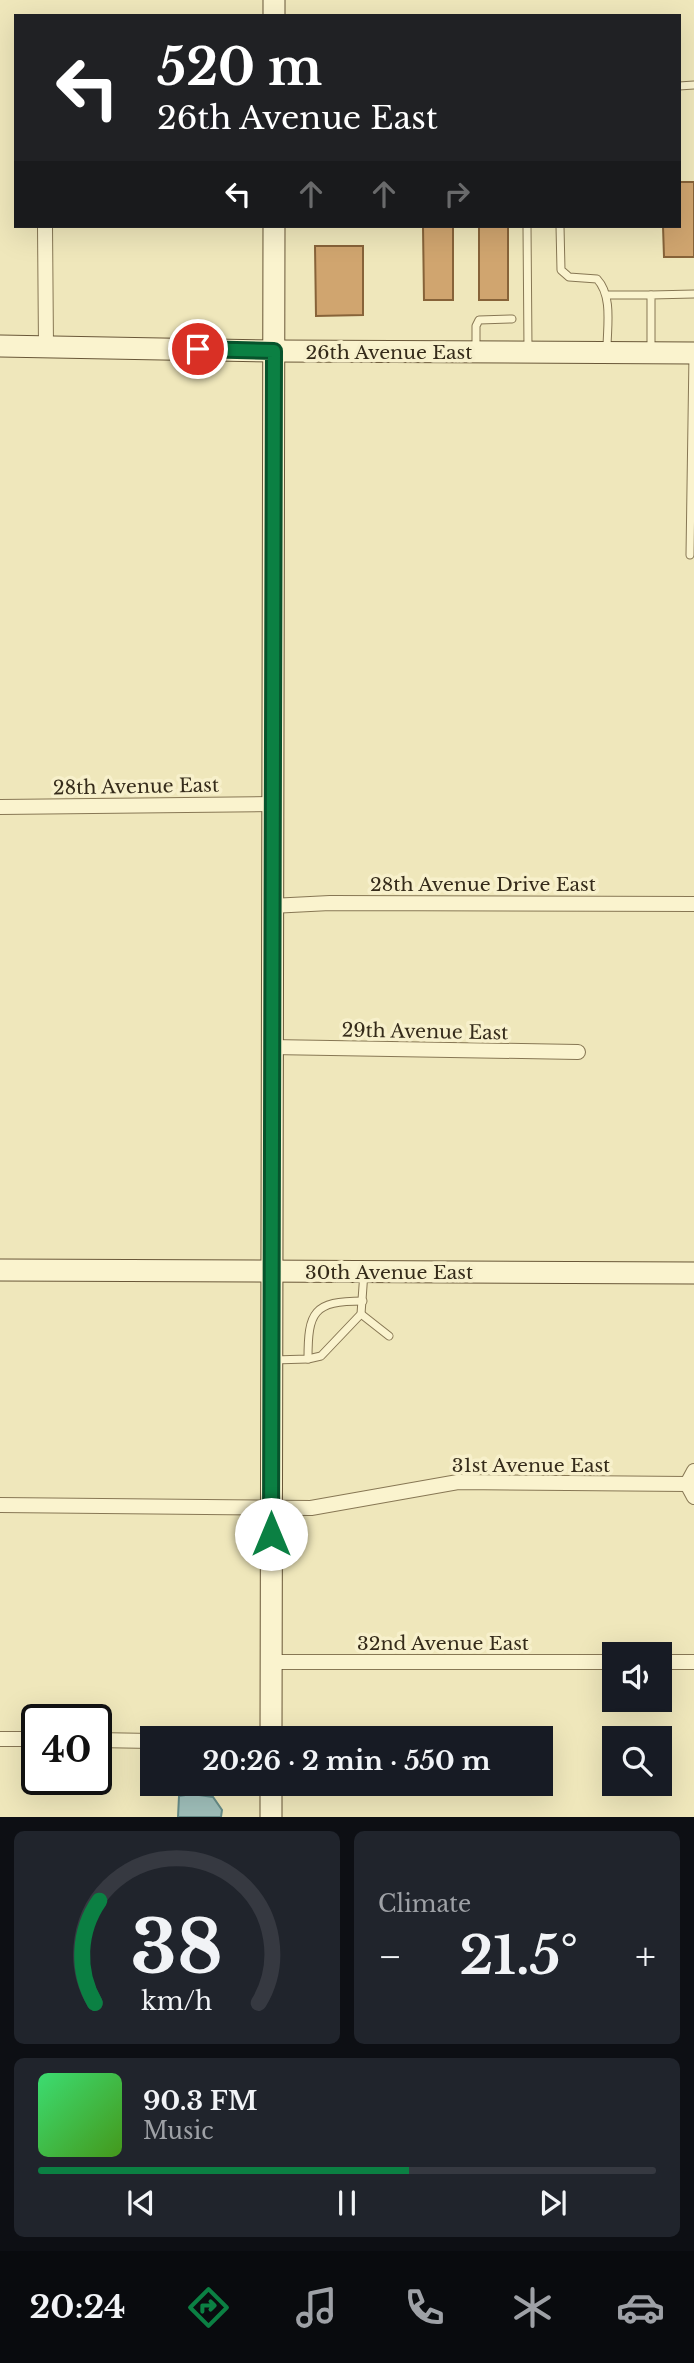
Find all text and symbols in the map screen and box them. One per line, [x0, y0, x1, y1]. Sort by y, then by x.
text: 520 m [157, 37, 322, 98]
icon: left [42, 42, 133, 133]
text: 26th Avenue East [157, 98, 438, 138]
icon: left [219, 175, 257, 213]
icon: ahead [292, 175, 330, 213]
icon: ahead [365, 175, 403, 213]
icon: right [438, 175, 476, 213]
pin [168, 319, 228, 379]
icon: arrive [179, 330, 217, 368]
street label: 26th Avenue East [306, 341, 473, 364]
street label: 28th Avenue East [53, 774, 220, 799]
street label: 28th Avenue Drive East [370, 873, 597, 896]
street label: 29th Avenue East [341, 1019, 509, 1044]
street label: 30th Avenue East [305, 1261, 474, 1284]
street label: 31st Avenue East [452, 1454, 611, 1477]
position arrow [234, 1497, 308, 1571]
street label: 32nd Avenue East [357, 1632, 530, 1655]
map controls [602, 1642, 672, 1796]
button: sound [602, 1642, 672, 1712]
speed limit sign: 40 [21, 1704, 112, 1795]
button: search [602, 1726, 672, 1796]
text: 20:26 · 2 min · 550 m [203, 1745, 490, 1777]
text: Climate [378, 1890, 471, 1918]
text: 38 [131, 1903, 223, 1994]
text: 21.5° [459, 1924, 578, 1988]
text: − [378, 1933, 402, 1980]
text: + [635, 1933, 656, 1980]
text: km/h [142, 1986, 212, 2017]
text: 90.3 FM [143, 2085, 258, 2117]
text: Music [143, 2117, 214, 2145]
icon: previous [122, 2184, 160, 2222]
icon: pause [328, 2184, 366, 2222]
icon: next [534, 2184, 572, 2222]
icon: directions [184, 2283, 233, 2332]
icon: music [292, 2283, 341, 2332]
icon: phone [400, 2283, 449, 2332]
icon: climate [508, 2283, 557, 2332]
icon: car [616, 2283, 665, 2332]
text: 20:24 [29, 2287, 126, 2327]

